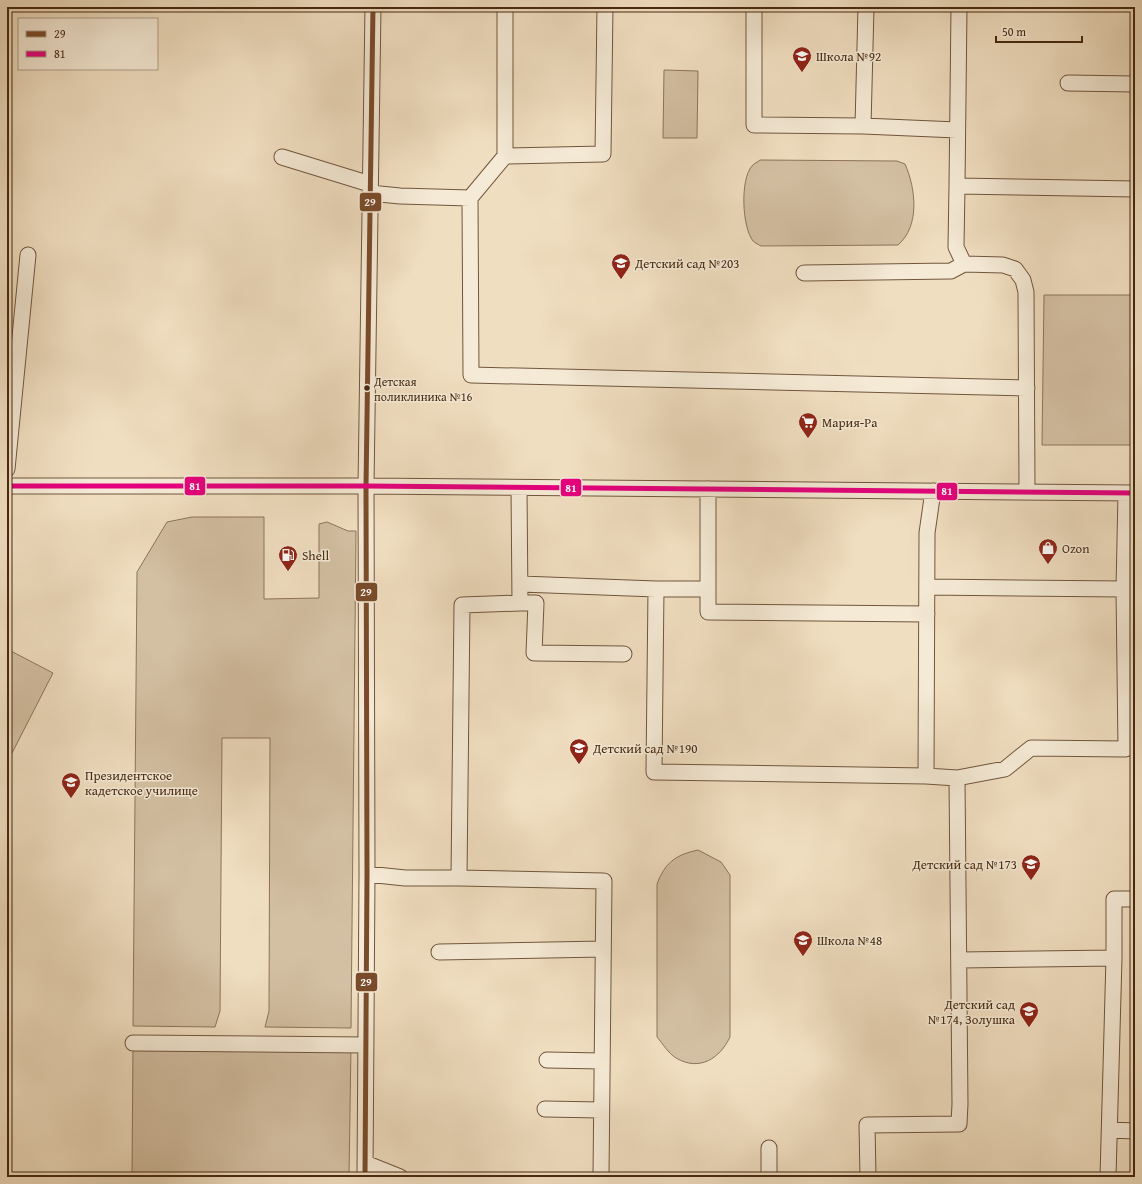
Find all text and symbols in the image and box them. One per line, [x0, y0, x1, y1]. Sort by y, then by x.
legend [18, 18, 158, 70]
scale bar [996, 18, 1082, 44]
text: 50 m [1002, 23, 1026, 40]
text: 29 [54, 25, 66, 42]
text: 81 [54, 45, 66, 62]
school or university icon: Школа №92 [791, 45, 813, 73]
place label: Школа №92 [816, 47, 881, 66]
line badge: 29 [359, 192, 382, 212]
text: 29 [364, 194, 376, 210]
school or university icon: Детский сад №203 [610, 252, 632, 280]
place label: Детский сад №203 [634, 254, 740, 273]
place label: Детская поликлиника №16 [373, 373, 472, 405]
marker: Детская поликлиника №16 [362, 383, 372, 393]
supermarket icon: Мария-Ра [797, 411, 819, 439]
place label: Мария-Ра [822, 413, 878, 432]
line badge: 81 [184, 476, 206, 496]
text: 81 [189, 478, 201, 494]
line badge: 81 [560, 478, 582, 497]
text: 81 [565, 480, 577, 496]
line badge: 81 [936, 482, 958, 501]
text: 81 [941, 483, 953, 499]
shop icon: Ozon [1037, 537, 1059, 565]
place label: Ozon [1062, 539, 1090, 558]
fuel station icon: Shell [277, 544, 299, 572]
place label: Shell [302, 546, 329, 565]
line badge: 29 [355, 582, 378, 602]
text: 29 [360, 584, 372, 600]
school or university icon: Детский сад №190 [568, 737, 590, 765]
place label: Детский сад №190 [592, 739, 698, 758]
place label: Президентское кадетское училище [85, 766, 198, 800]
school or university icon: Президентское кадетское училище [60, 771, 82, 799]
school or university icon: Детский сад №173 [1020, 853, 1042, 881]
place label: Детский сад №173 [911, 855, 1017, 874]
school or university icon: Школа №48 [792, 929, 814, 957]
place label: Школа №48 [817, 931, 882, 950]
line badge: 29 [355, 972, 378, 992]
text: 29 [360, 974, 372, 990]
place label: Детский сад №174, Золушка [928, 995, 1016, 1029]
school or university icon: Детский сад №174, Золушка [1018, 1000, 1040, 1028]

